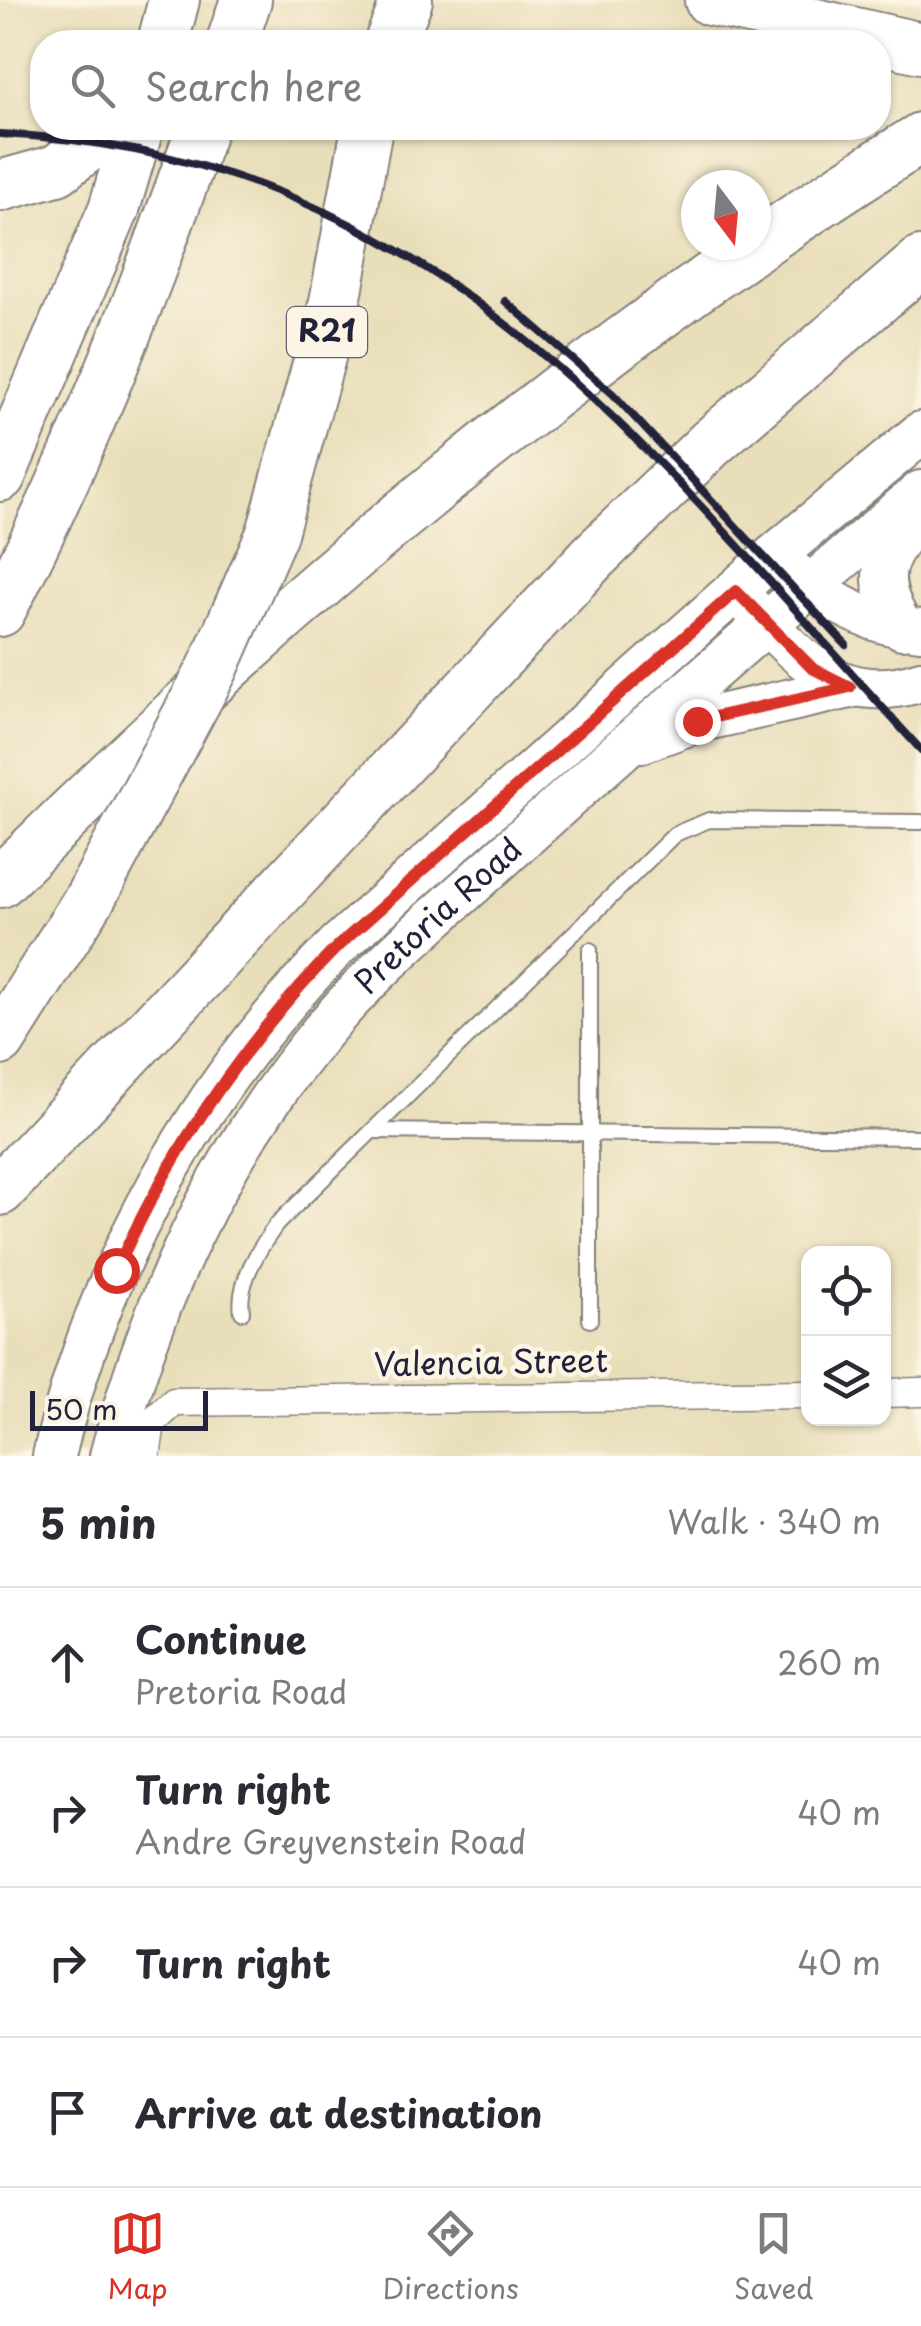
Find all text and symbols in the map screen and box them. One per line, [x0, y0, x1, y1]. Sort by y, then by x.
search box [30, 30, 891, 140]
text: Search here [145, 57, 362, 114]
icon: search [65, 58, 120, 113]
north arrow [681, 170, 771, 260]
road number: R21 [287, 307, 367, 357]
route end [675, 699, 721, 745]
street label: Pretoria Road [342, 825, 531, 1004]
map controls [801, 1246, 891, 1426]
button: locate [801, 1246, 891, 1336]
route start [94, 1248, 140, 1294]
street label: Valencia Street [373, 1335, 609, 1387]
button: layers [801, 1336, 891, 1426]
scale bar [30, 1386, 208, 1430]
text: 50 m [45, 1387, 118, 1430]
text: 5 min [40, 1490, 157, 1553]
text: Walk · 340 m [668, 1497, 881, 1545]
text: Continue [135, 1610, 306, 1667]
icon: ahead [40, 1635, 95, 1690]
text: 260 m [777, 1638, 881, 1686]
text: Pretoria Road [135, 1667, 347, 1715]
text: Turn right [135, 1760, 331, 1817]
icon: right [40, 1785, 95, 1840]
text: 40 m [797, 1788, 881, 1836]
text: Andre Greyvenstein Road [135, 1817, 526, 1865]
text: Turn right [135, 1934, 331, 1991]
icon: right [40, 1935, 95, 1990]
text: 40 m [797, 1938, 881, 1986]
text: Arrive at destination [135, 2084, 543, 2141]
icon: arrive [40, 2085, 95, 2140]
tab: Map [108, 2206, 167, 2309]
tab: Directions [383, 2206, 519, 2309]
tab: Saved [734, 2206, 813, 2309]

